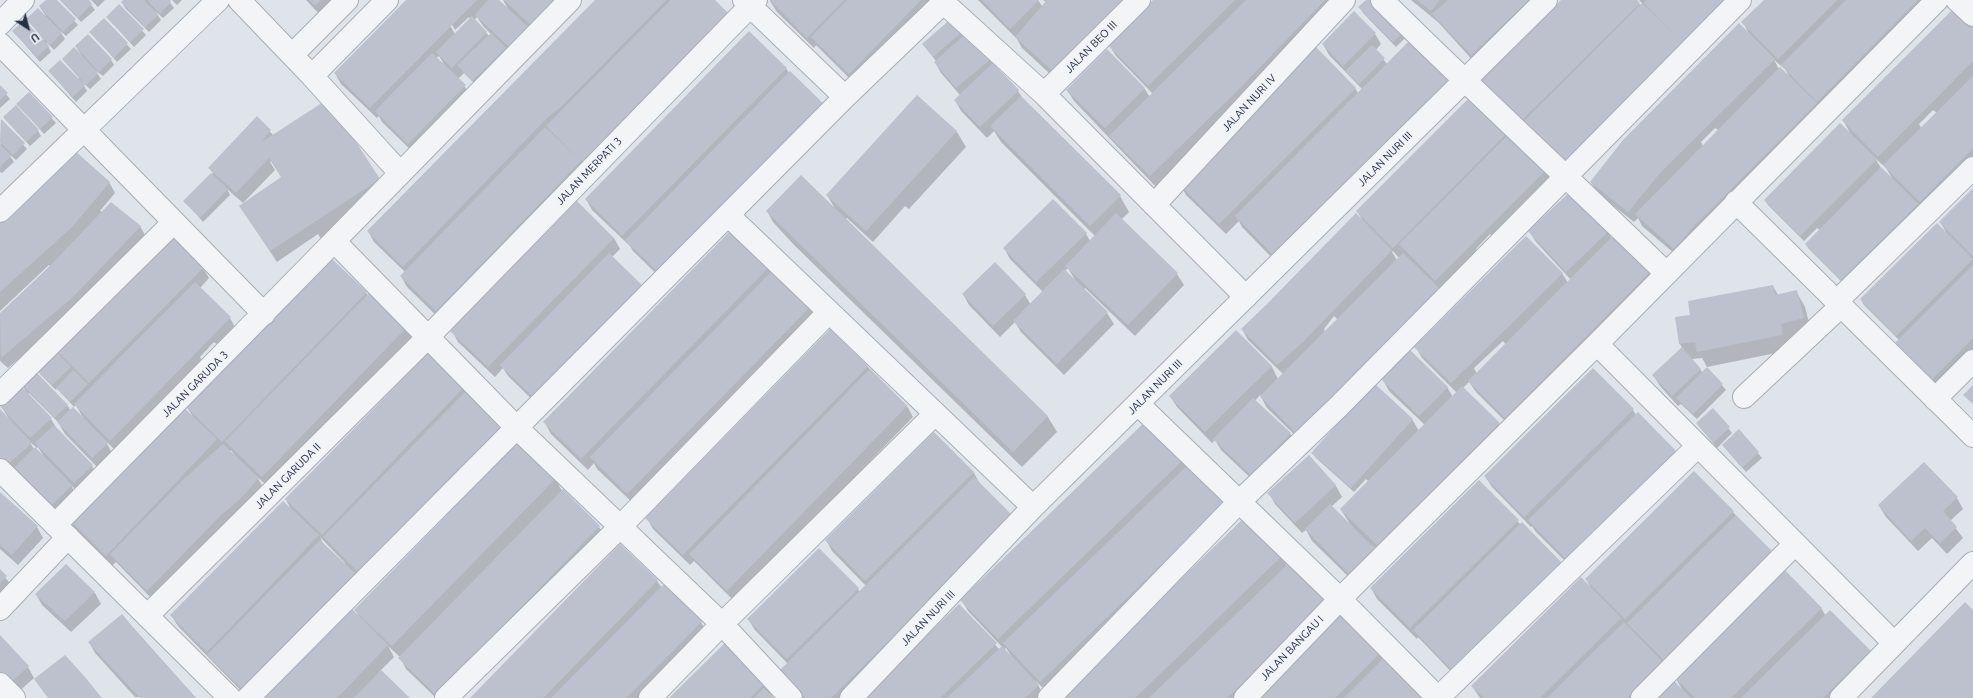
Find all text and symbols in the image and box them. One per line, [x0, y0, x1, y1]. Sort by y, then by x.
north arrow [8, 8, 48, 48]
street label: JALAN BEO III [1062, 18, 1120, 76]
text: U [28, 31, 42, 45]
street label: JALAN NURI IV [1219, 72, 1279, 134]
street label: JALAN NURI III [1355, 129, 1415, 189]
street label: JALAN MERPATI 3 [553, 134, 625, 208]
street label: JALAN GARUDA 3 [159, 348, 231, 420]
street label: JALAN NURI III [1125, 357, 1185, 417]
street label: JALAN GARUDA II [252, 440, 324, 512]
street label: JALAN NURI III [898, 588, 958, 648]
street label: JALAN BANGAU I [1258, 613, 1326, 683]

